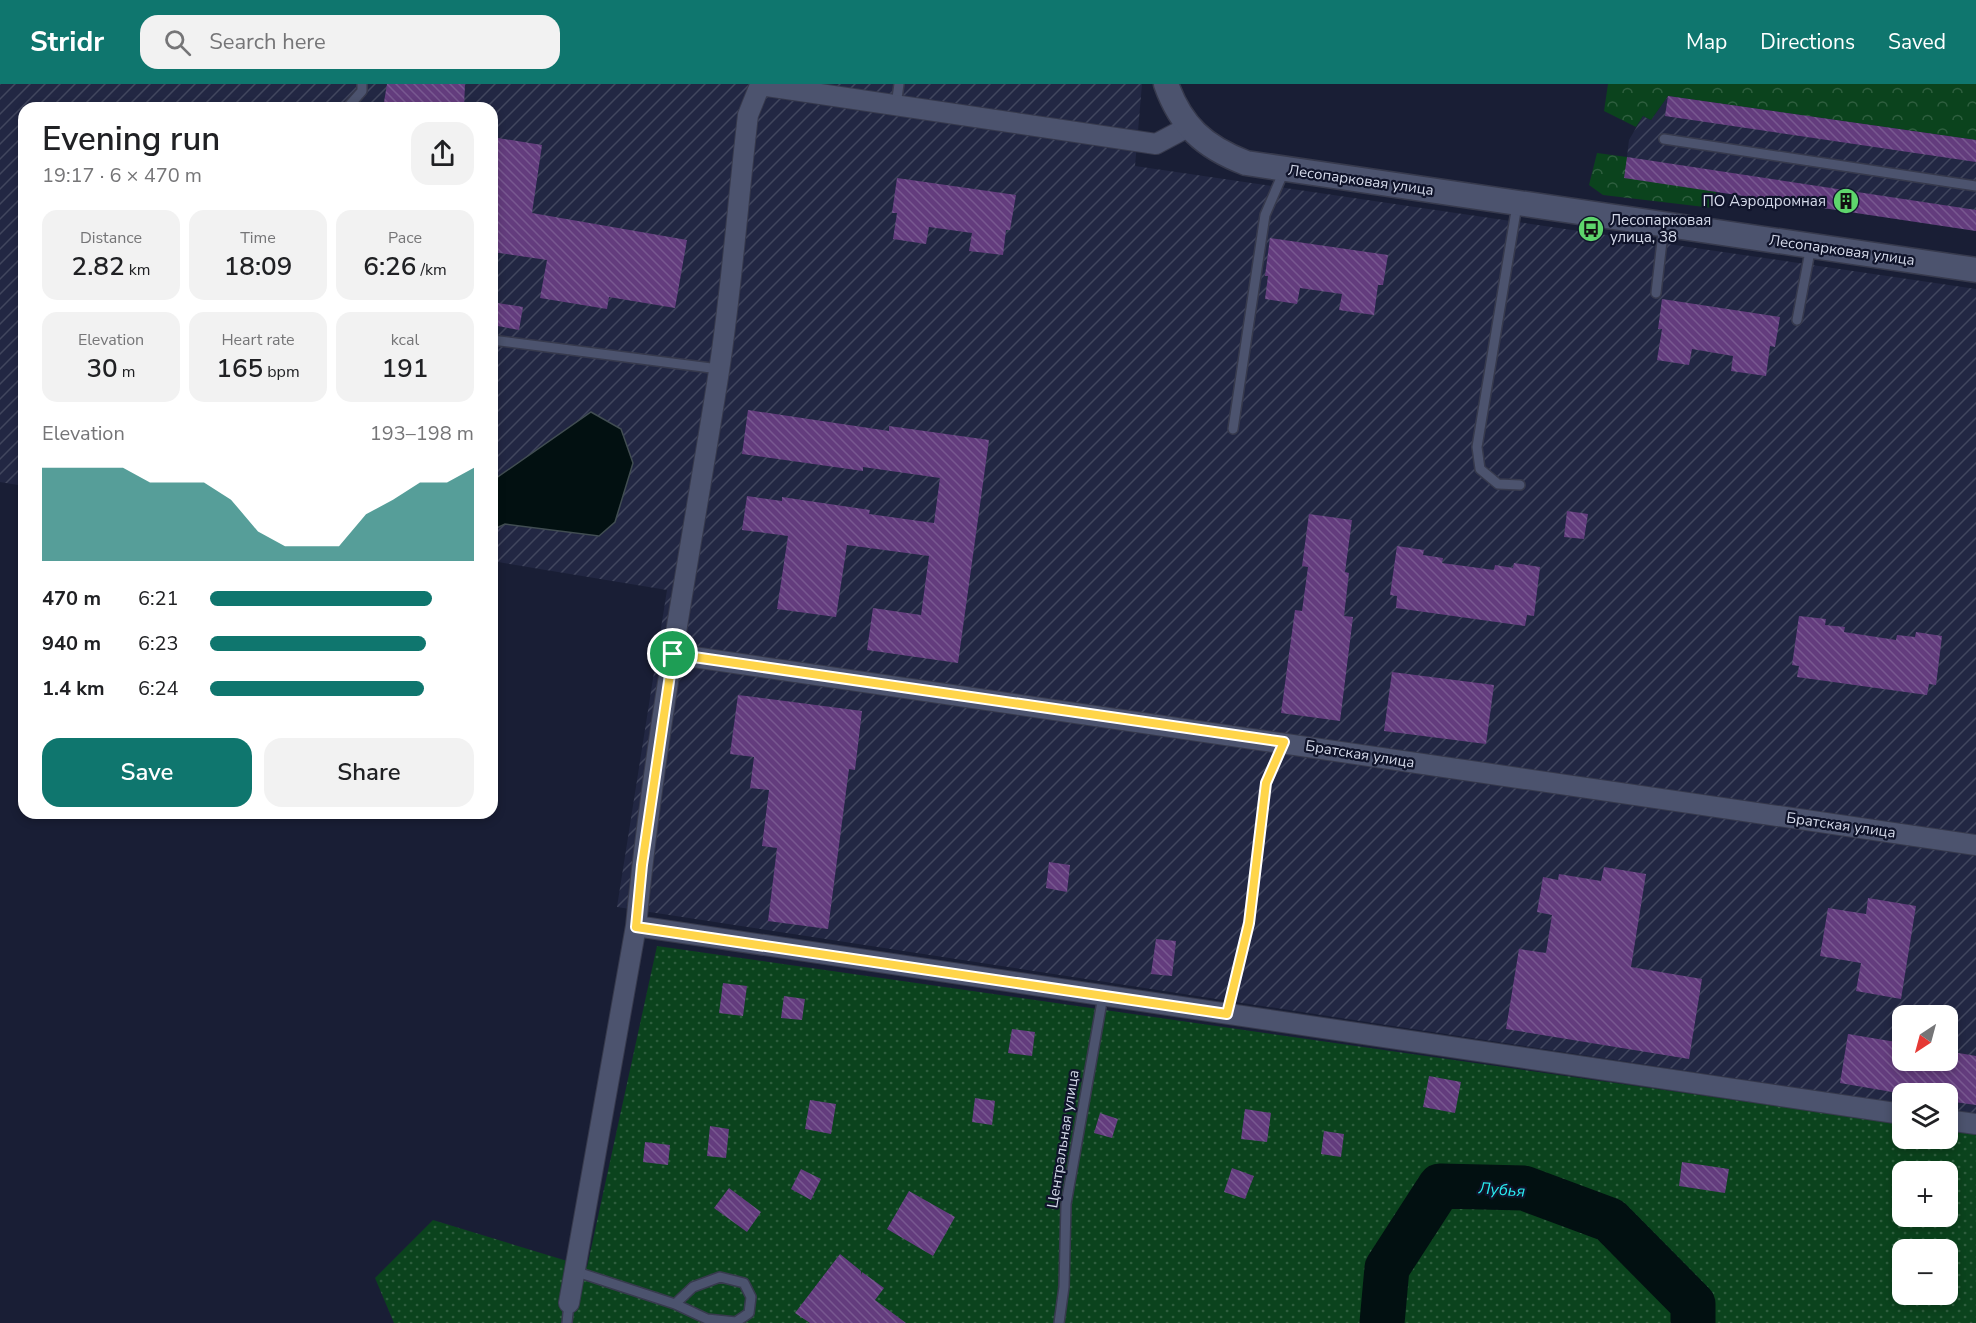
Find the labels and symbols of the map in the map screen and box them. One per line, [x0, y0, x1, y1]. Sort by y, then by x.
street label: Лесопарковая улица [1287, 160, 1435, 200]
building icon: ПО Аэродромная [1831, 186, 1861, 216]
place label: ПО Аэродромная [1703, 191, 1826, 211]
place label: Лесопарковая улица, 38 [1610, 210, 1711, 247]
bus stop icon: Лесопарковая улица, 38 [1576, 214, 1606, 244]
street label: Лесопарковая улица [1768, 230, 1916, 270]
pin [647, 628, 698, 679]
street label: Братская улица [1304, 735, 1416, 773]
street label: Братская улица [1785, 807, 1897, 843]
north arrow [1892, 1005, 1958, 1071]
street label: Центральная улица [1042, 1068, 1084, 1210]
water label: Лубья [1477, 1177, 1526, 1203]

